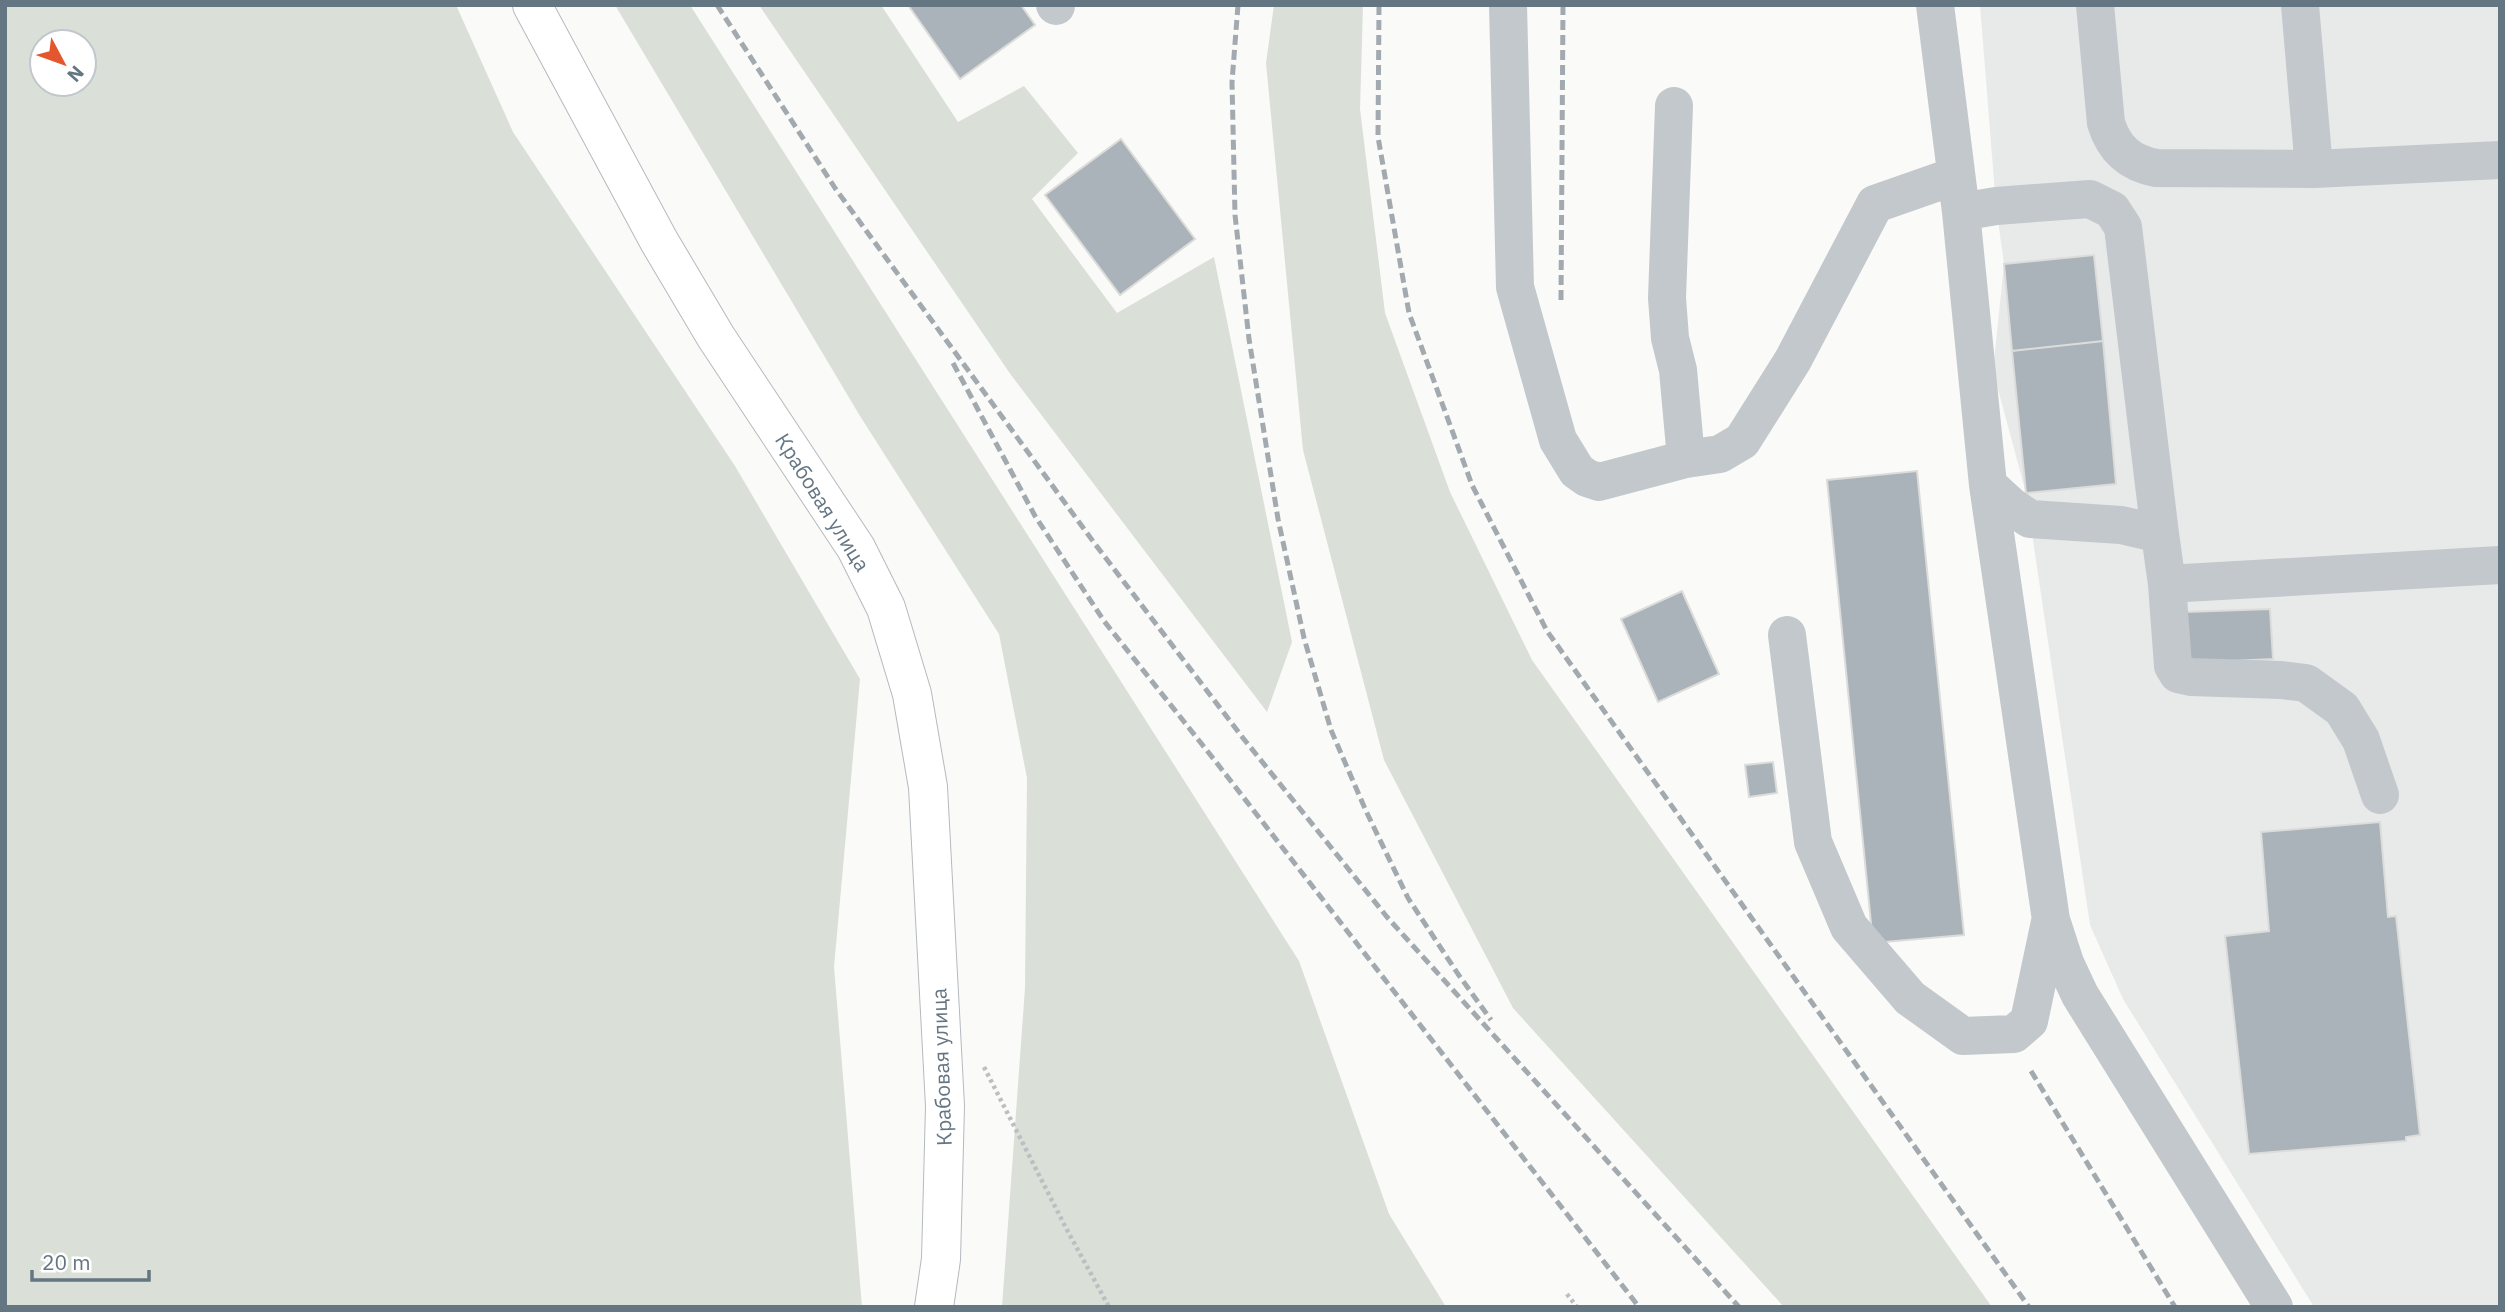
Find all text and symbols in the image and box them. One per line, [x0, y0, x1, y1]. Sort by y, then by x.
north arrow [28, 28, 98, 98]
text: N [62, 61, 89, 87]
street label: Крабовая улица [769, 427, 877, 577]
street label: Крабовая улица [924, 987, 958, 1147]
scale bar [32, 1238, 149, 1282]
text: 20 m [42, 1248, 91, 1276]

